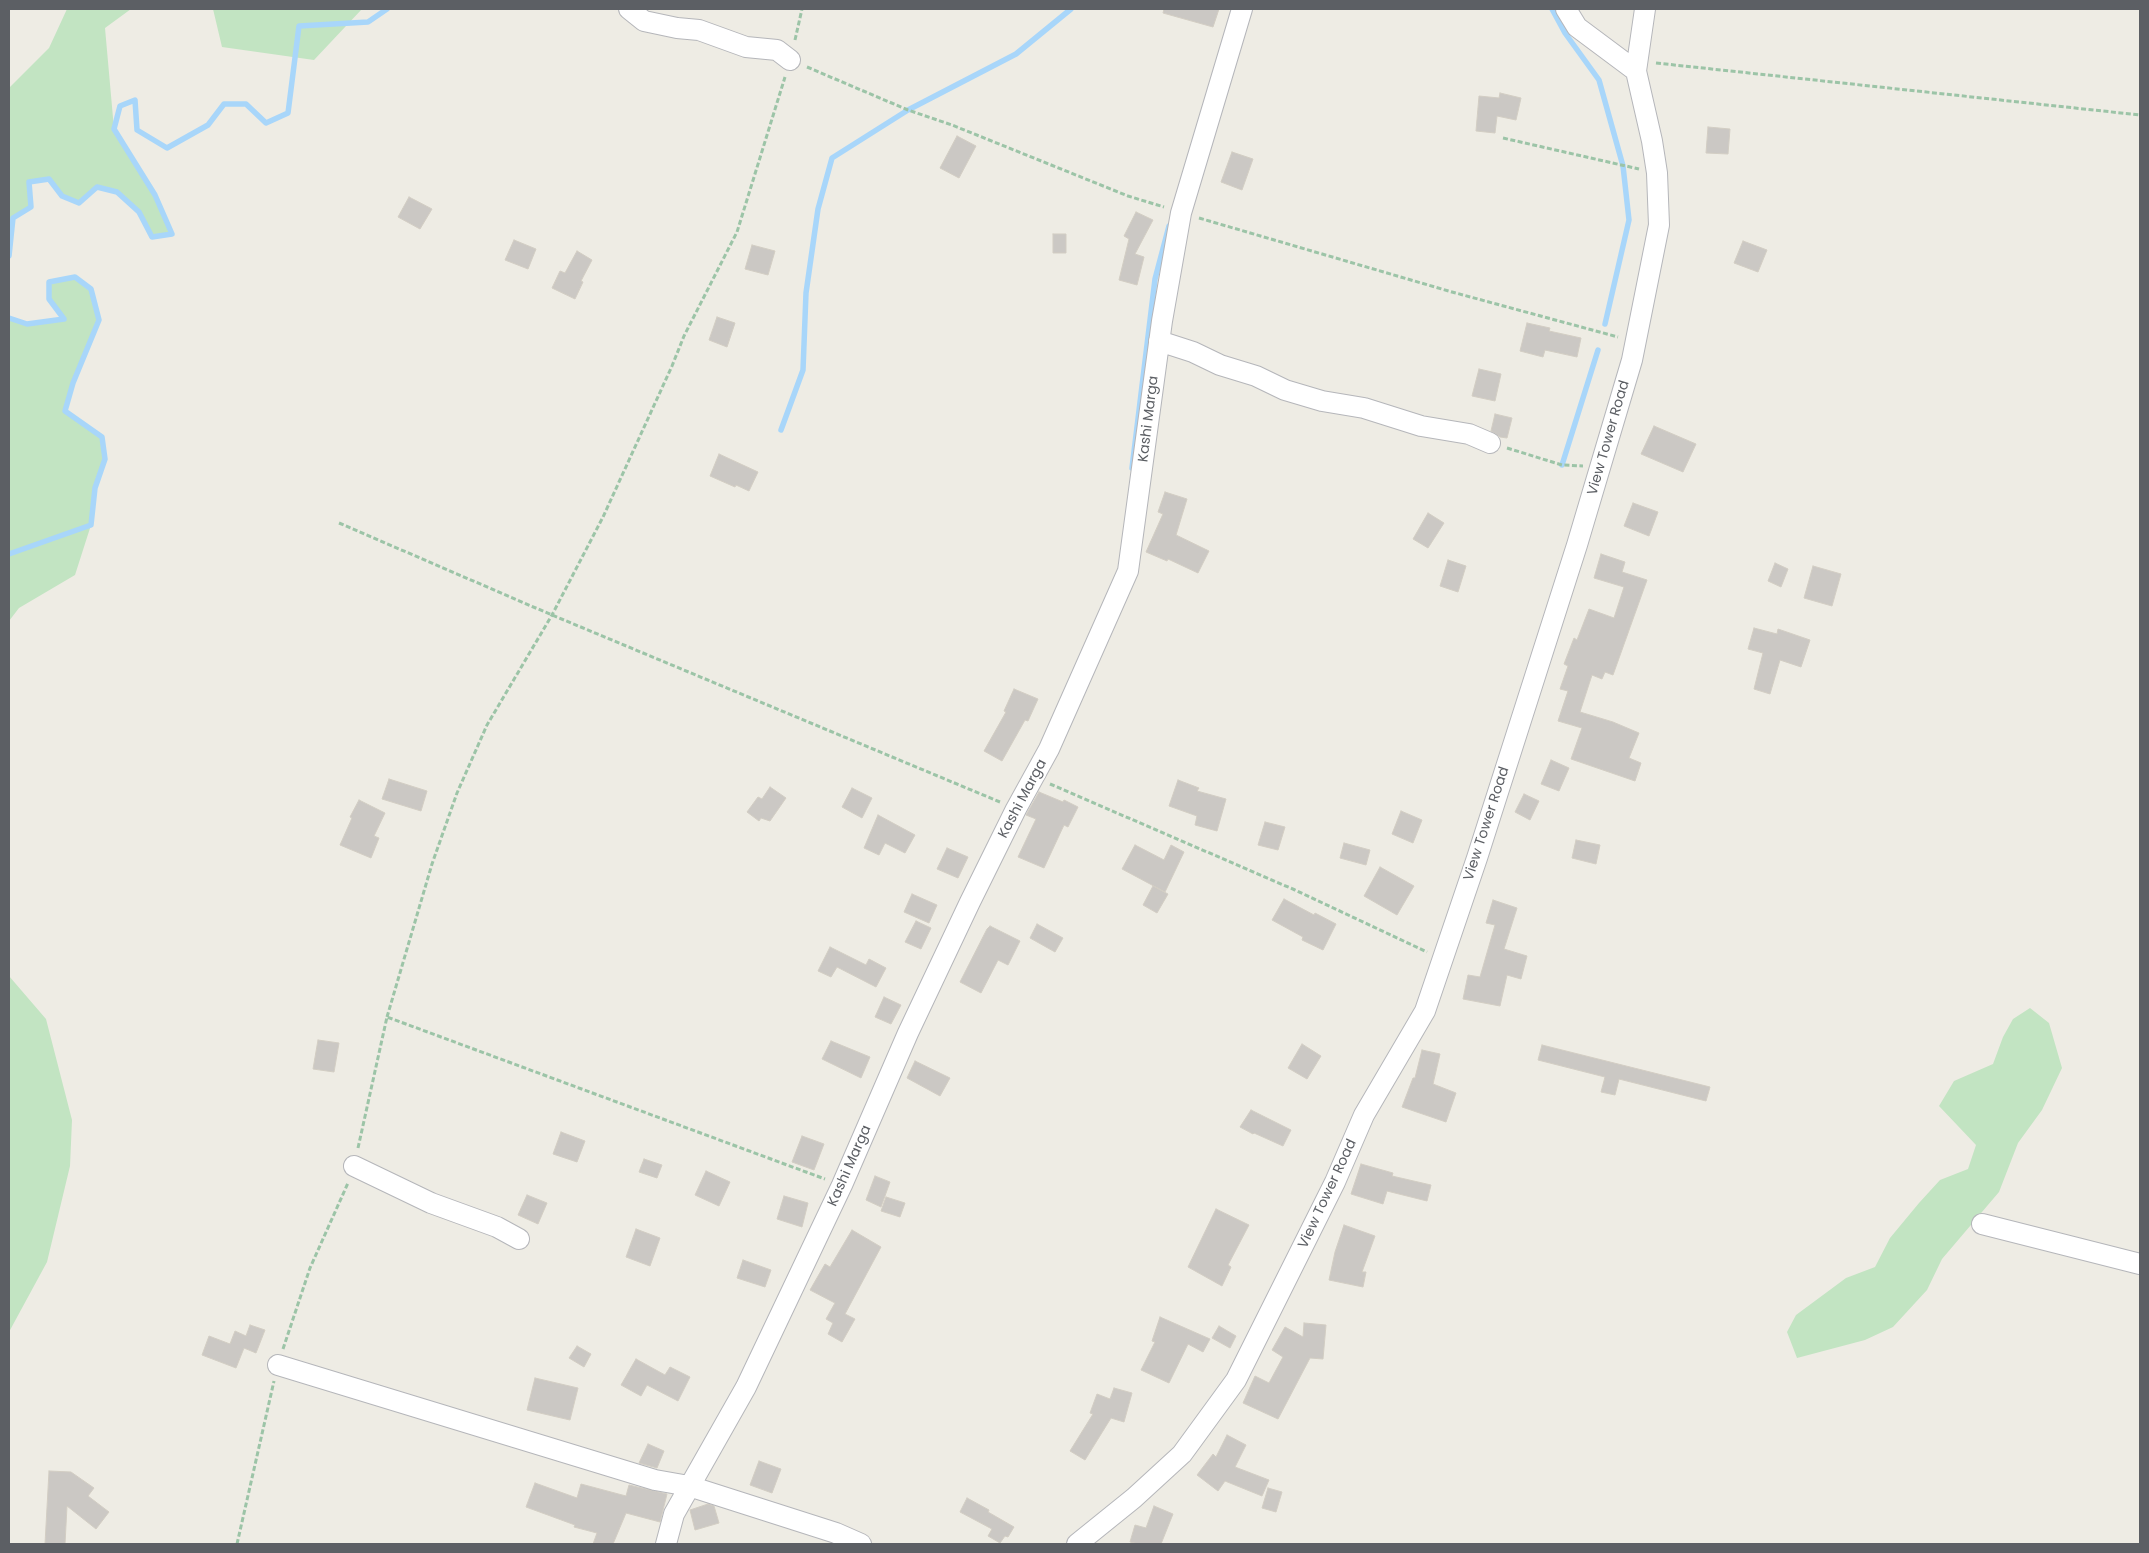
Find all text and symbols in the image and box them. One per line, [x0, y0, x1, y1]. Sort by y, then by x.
street label: Kashi Marga [1135, 375, 1163, 463]
street label: View Tower Road [1585, 379, 1633, 497]
street label: Kashi Marga [995, 757, 1051, 841]
street label: View Tower Road [1461, 765, 1513, 883]
street label: Kashi Marga [825, 1123, 875, 1209]
street label: View Tower Road [1295, 1137, 1361, 1251]

